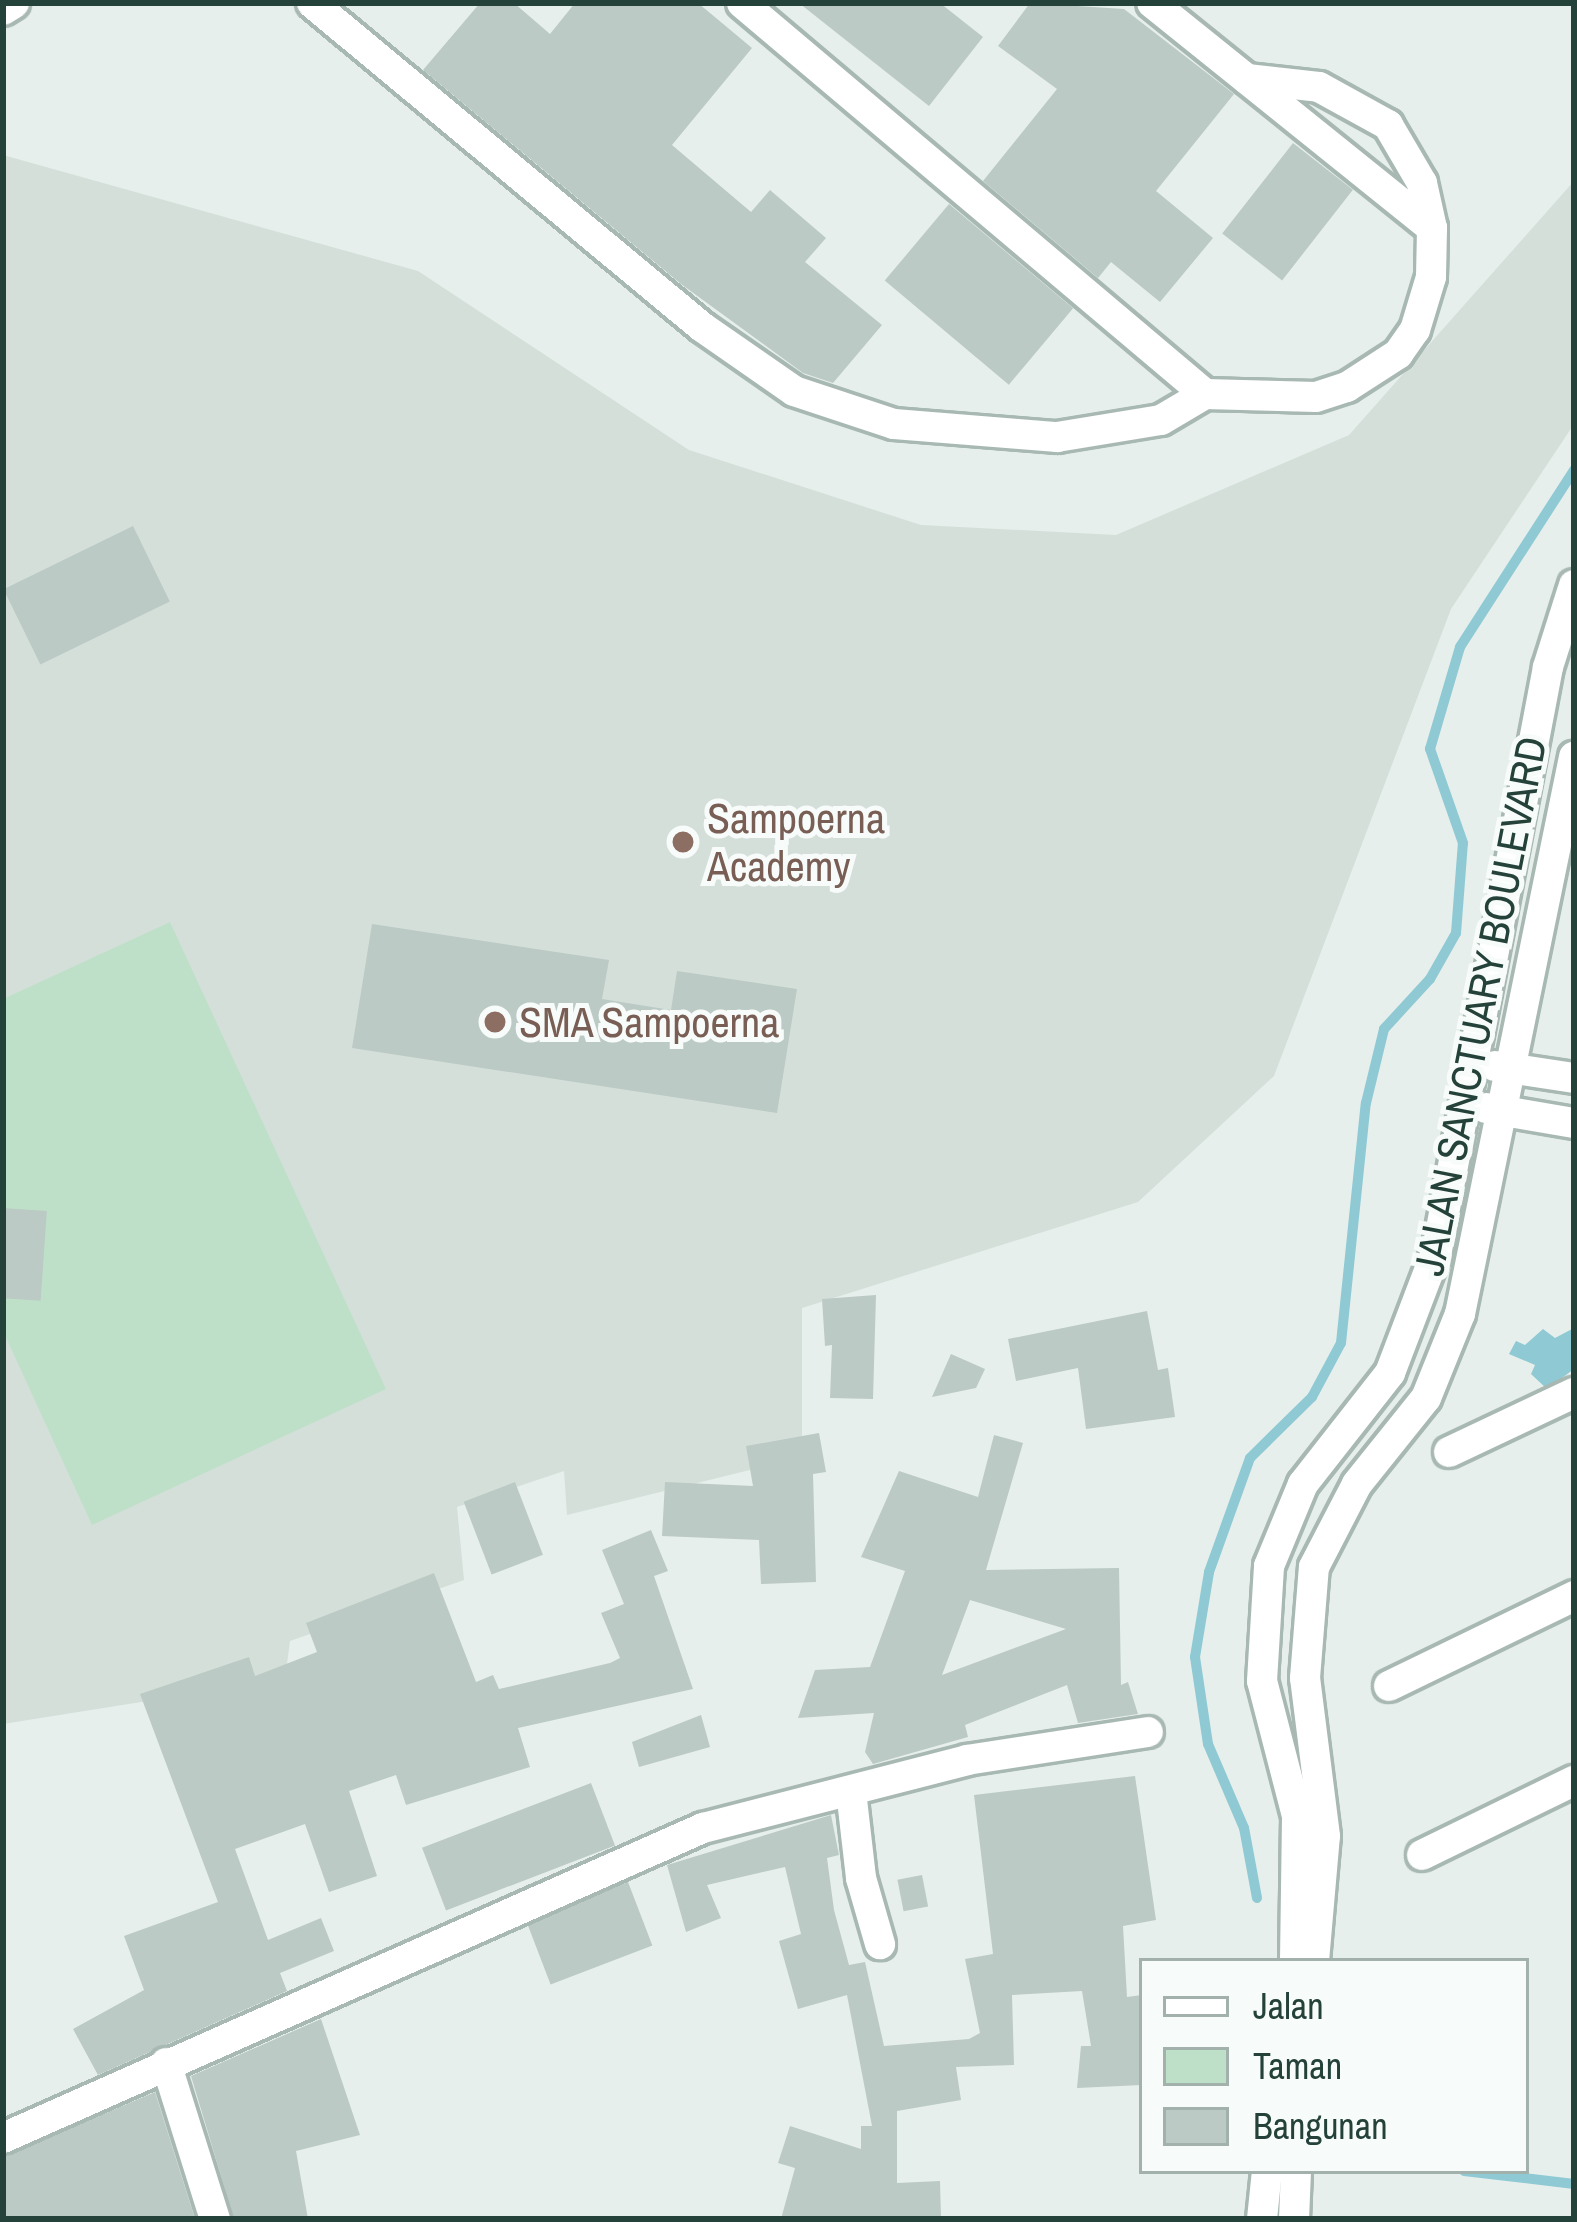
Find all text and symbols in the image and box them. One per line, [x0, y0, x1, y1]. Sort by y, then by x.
street label: JALAN SANCTUARY BOULEVARD [1403, 732, 1557, 1280]
place label: Sampoerna Academy [707, 793, 885, 892]
marker: Sampoerna Academy [670, 829, 696, 855]
place label: SMA Sampoerna [519, 997, 781, 1047]
marker: SMA Sampoerna [482, 1009, 508, 1035]
legend [1139, 1958, 1529, 2174]
text: Jalan [1253, 1982, 1324, 2030]
text: Taman [1253, 2042, 1342, 2090]
text: Bangunan [1253, 2102, 1388, 2150]

